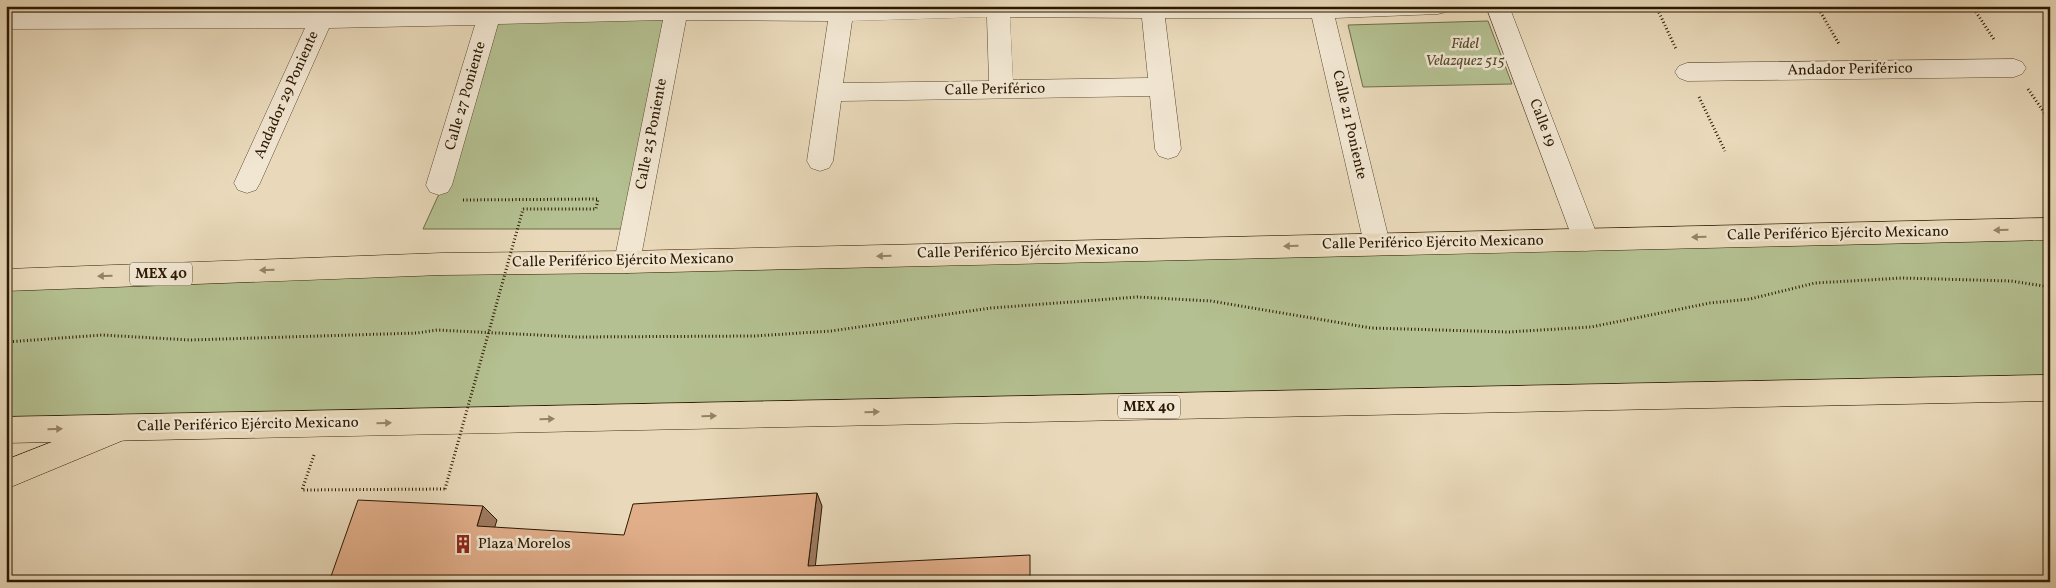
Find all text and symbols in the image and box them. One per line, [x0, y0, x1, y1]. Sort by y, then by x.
street label: Andador 29 Poniente [249, 28, 325, 162]
park label: Fidel Velazquez 515 [1425, 34, 1505, 72]
street label: Calle 27 Poniente [440, 39, 492, 153]
street label: Andador Periférico [1787, 58, 1913, 82]
street label: Calle 21 Poniente [1326, 68, 1372, 182]
street label: Calle 25 Poniente [631, 77, 673, 191]
street label: Calle Periférico [945, 79, 1045, 101]
street label: Calle 19 [1523, 96, 1561, 150]
street label: Calle Periférico Ejército Mexicano [1727, 222, 1949, 246]
one-way arrow [1993, 226, 2009, 234]
street label: Calle Periférico Ejército Mexicano [1322, 231, 1544, 255]
one-way arrow [1690, 234, 1706, 242]
street label: Calle Periférico Ejército Mexicano [917, 240, 1139, 264]
one-way arrow [1283, 242, 1299, 250]
street label: Calle Periférico Ejército Mexicano [512, 249, 734, 273]
one-way arrow [876, 252, 892, 260]
road number: MEX 40 [130, 262, 192, 286]
one-way arrow [259, 266, 275, 274]
one-way arrow [97, 272, 113, 280]
road number: MEX 40 [1118, 396, 1180, 418]
one-way arrow [864, 408, 880, 416]
one-way arrow [702, 412, 718, 420]
street label: Calle Periférico Ejército Mexicano [137, 413, 359, 437]
one-way arrow [539, 415, 555, 423]
one-way arrow [377, 418, 393, 426]
one-way arrow [47, 425, 63, 433]
building icon: Plaza Morelos [452, 533, 474, 555]
place label: Plaza Morelos [478, 534, 571, 555]

